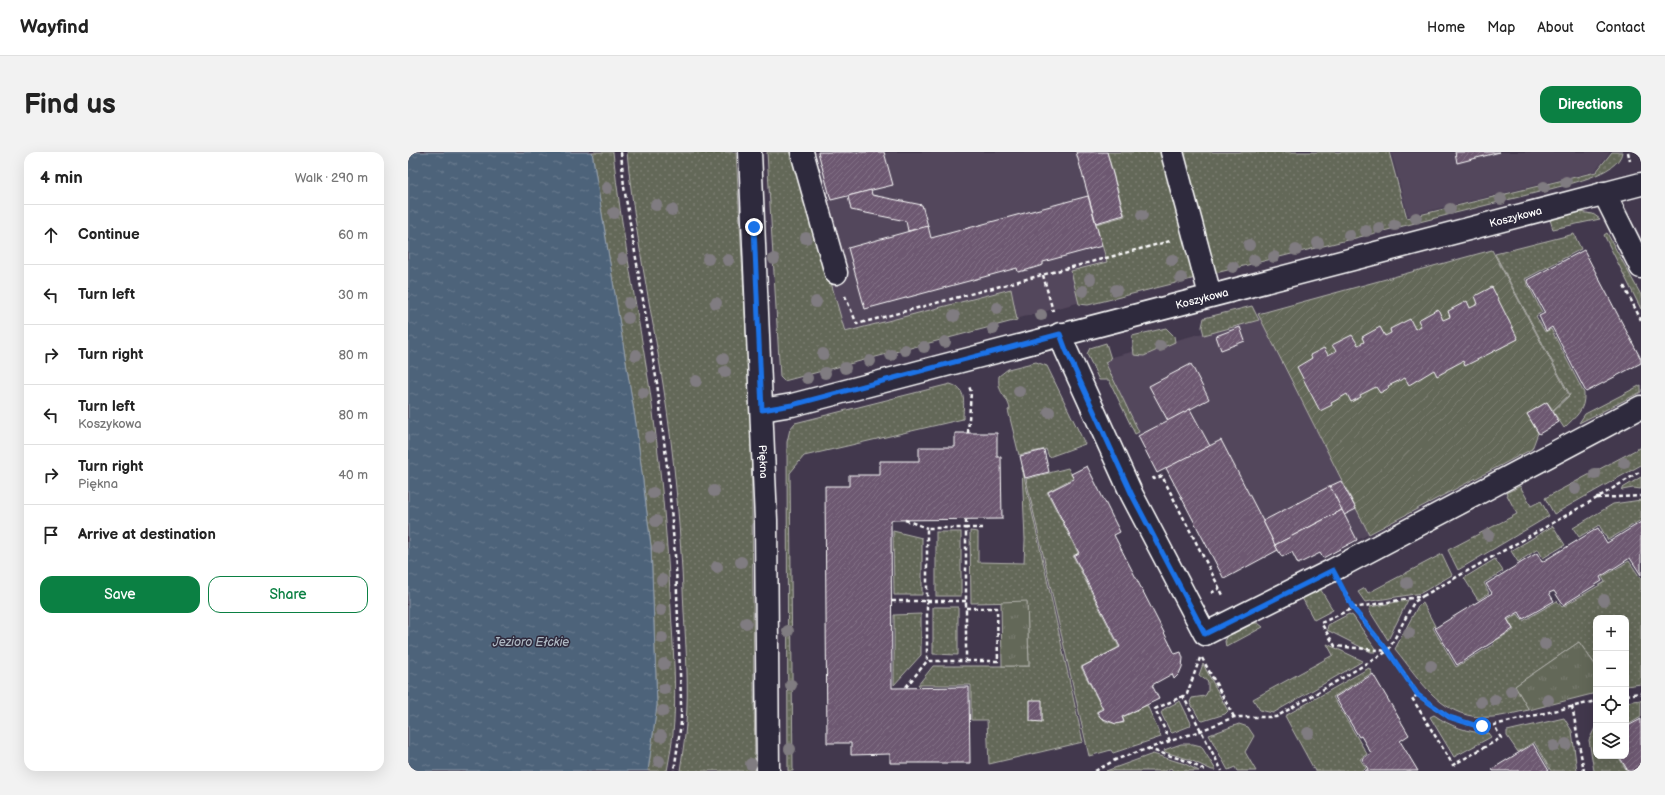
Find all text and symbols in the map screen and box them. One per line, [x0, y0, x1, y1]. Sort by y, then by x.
text: Wayfind [20, 16, 89, 39]
text: Home [1427, 19, 1465, 36]
text: Map [1487, 19, 1515, 36]
text: About [1537, 19, 1574, 36]
text: Contact [1596, 19, 1645, 36]
button: Directions [1540, 86, 1641, 123]
text: Find us [24, 88, 116, 121]
text: 4 min [40, 168, 83, 188]
text: Walk · 290 m [295, 170, 368, 186]
street label: Koszykowa [1488, 204, 1543, 230]
route end [745, 218, 763, 236]
icon: ahead [40, 224, 62, 246]
text: Continue [78, 225, 140, 244]
text: 60 m [338, 227, 368, 243]
icon: left [40, 284, 62, 306]
text: Turn left [78, 285, 135, 304]
street label: Koszykowa [1174, 285, 1230, 311]
text: 30 m [338, 287, 368, 303]
icon: right [40, 344, 62, 366]
text: Turn right [78, 345, 143, 364]
text: 80 m [339, 347, 368, 363]
text: Turn left [78, 397, 135, 416]
icon: left [40, 404, 62, 426]
text: 80 m [339, 407, 368, 423]
text: Koszykowa [78, 416, 142, 432]
street label: Piękna [756, 445, 771, 479]
text: Turn right [78, 457, 143, 476]
icon: right [40, 464, 62, 486]
text: 40 m [338, 467, 368, 483]
text: Piękna [78, 476, 118, 492]
icon: arrive [40, 524, 62, 546]
text: Arrive at destination [78, 525, 216, 544]
button: Save [40, 576, 200, 613]
button: Share [208, 576, 368, 613]
map controls [1593, 615, 1629, 759]
button: + [1593, 615, 1629, 651]
water label: Jezioro Ełckie [492, 635, 569, 650]
button: − [1593, 651, 1629, 687]
button: locate [1593, 687, 1629, 723]
route start [1473, 717, 1491, 735]
button: layers [1593, 723, 1629, 759]

